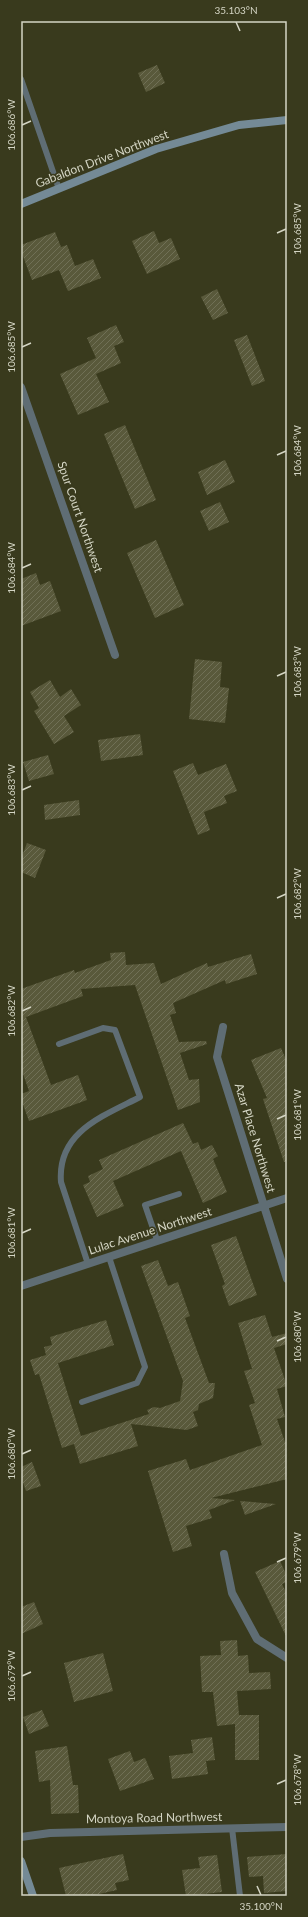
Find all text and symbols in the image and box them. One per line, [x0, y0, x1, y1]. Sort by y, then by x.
text: 35.103°N [214, 4, 258, 16]
text: 106.686°W [5, 99, 17, 151]
street label: Gabaldon Drive Northwest [33, 126, 171, 191]
text: 106.685°W [291, 203, 303, 255]
text: 106.685°W [5, 321, 17, 373]
text: 106.684°W [291, 425, 303, 477]
street label: Spur Court Northwest [54, 459, 107, 575]
text: 106.684°W [5, 542, 17, 594]
text: 106.683°W [291, 646, 303, 698]
text: 106.683°W [5, 764, 17, 816]
text: 106.682°W [291, 868, 303, 920]
text: 106.682°W [5, 985, 17, 1037]
street label: Azar Place Northwest [232, 1081, 280, 1195]
text: 106.681°W [291, 1089, 303, 1141]
street label: Lulac Avenue Northwest [86, 1203, 214, 1258]
text: 106.681°W [5, 1207, 17, 1259]
text: 106.680°W [291, 1311, 303, 1363]
text: 106.680°W [5, 1428, 17, 1480]
text: 106.679°W [291, 1532, 303, 1584]
text: 106.679°W [5, 1650, 17, 1702]
text: 106.678°W [291, 1754, 303, 1806]
street label: Montoya Road Northwest [86, 1809, 223, 1826]
text: 35.100°N [239, 1900, 283, 1912]

